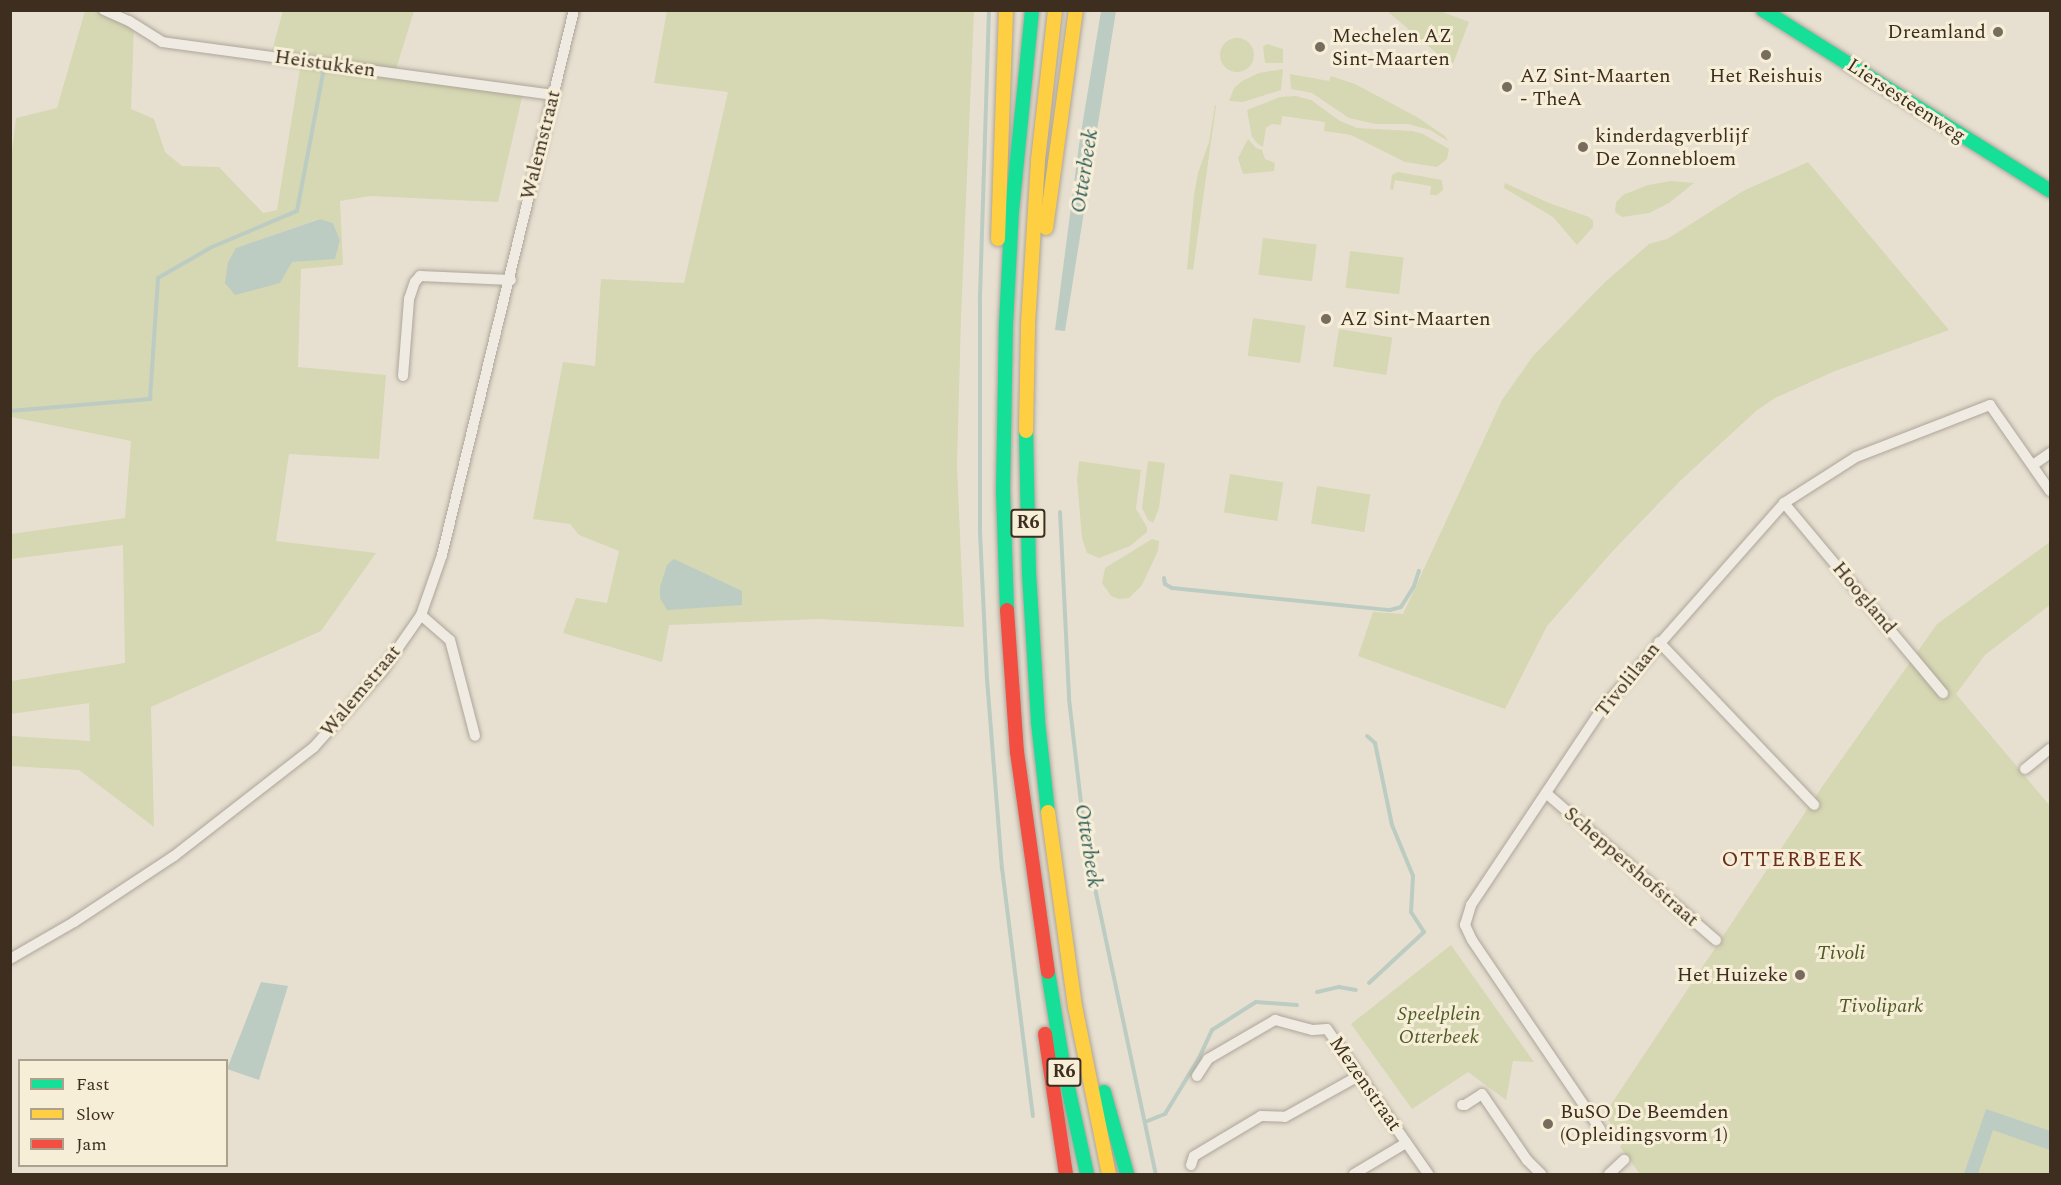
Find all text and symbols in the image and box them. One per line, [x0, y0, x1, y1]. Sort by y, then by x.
place label: Dreamland [1887, 20, 1986, 44]
place label: Mechelen AZ Sint-Maarten [1332, 24, 1452, 71]
marker: Dreamland [1991, 25, 2005, 39]
marker: Mechelen AZ Sint-Maarten [1313, 40, 1327, 54]
street label: Heistukken [273, 45, 377, 83]
marker: Het Reishuis [1759, 48, 1773, 62]
street label: Liersesteenweg [1842, 54, 1970, 148]
place label: AZ Sint-Maarten - TheA [1520, 64, 1671, 111]
place label: Het Reishuis [1709, 64, 1823, 88]
marker: AZ Sint-Maarten - TheA [1498, 78, 1516, 96]
street label: Walemstraat [516, 88, 566, 202]
place label: kinderdagverblijf De Zonnebloem [1595, 124, 1748, 171]
water label: Otterbeek [1066, 127, 1104, 215]
marker: kinderdagverblijf De Zonnebloem [1576, 140, 1590, 154]
place label: AZ Sint-Maarten [1340, 307, 1491, 331]
marker: AZ Sint-Maarten [1317, 310, 1335, 328]
road number: R6 [1010, 508, 1046, 538]
street label: Hoogland [1827, 557, 1901, 639]
street label: Tivolilaan [1591, 638, 1665, 722]
street label: Walemstraat [316, 640, 406, 742]
water label: Otterbeek [1069, 802, 1107, 890]
street label: Scheppershofstraat [1559, 802, 1703, 932]
district label: OTTERBEEK [1722, 847, 1864, 873]
park label: Tivoli [1817, 941, 1865, 965]
place label: Het Huizeke [1677, 963, 1788, 987]
marker: Het Huizeke [1793, 968, 1807, 982]
park label: Tivolipark [1839, 994, 1923, 1018]
park label: Speelplein Otterbeek [1397, 1002, 1481, 1049]
street label: Mezenstraat [1324, 1032, 1406, 1136]
road number: R6 [1046, 1057, 1082, 1087]
legend [18, 1059, 228, 1167]
text: Fast [76, 1071, 109, 1098]
place label: BuSO De Beemden (Opleidingsvorm 1) [1560, 1100, 1729, 1147]
text: Slow [76, 1101, 114, 1128]
marker: BuSO De Beemden (Opleidingsvorm 1) [1541, 1117, 1555, 1131]
text: Jam [76, 1131, 107, 1158]

